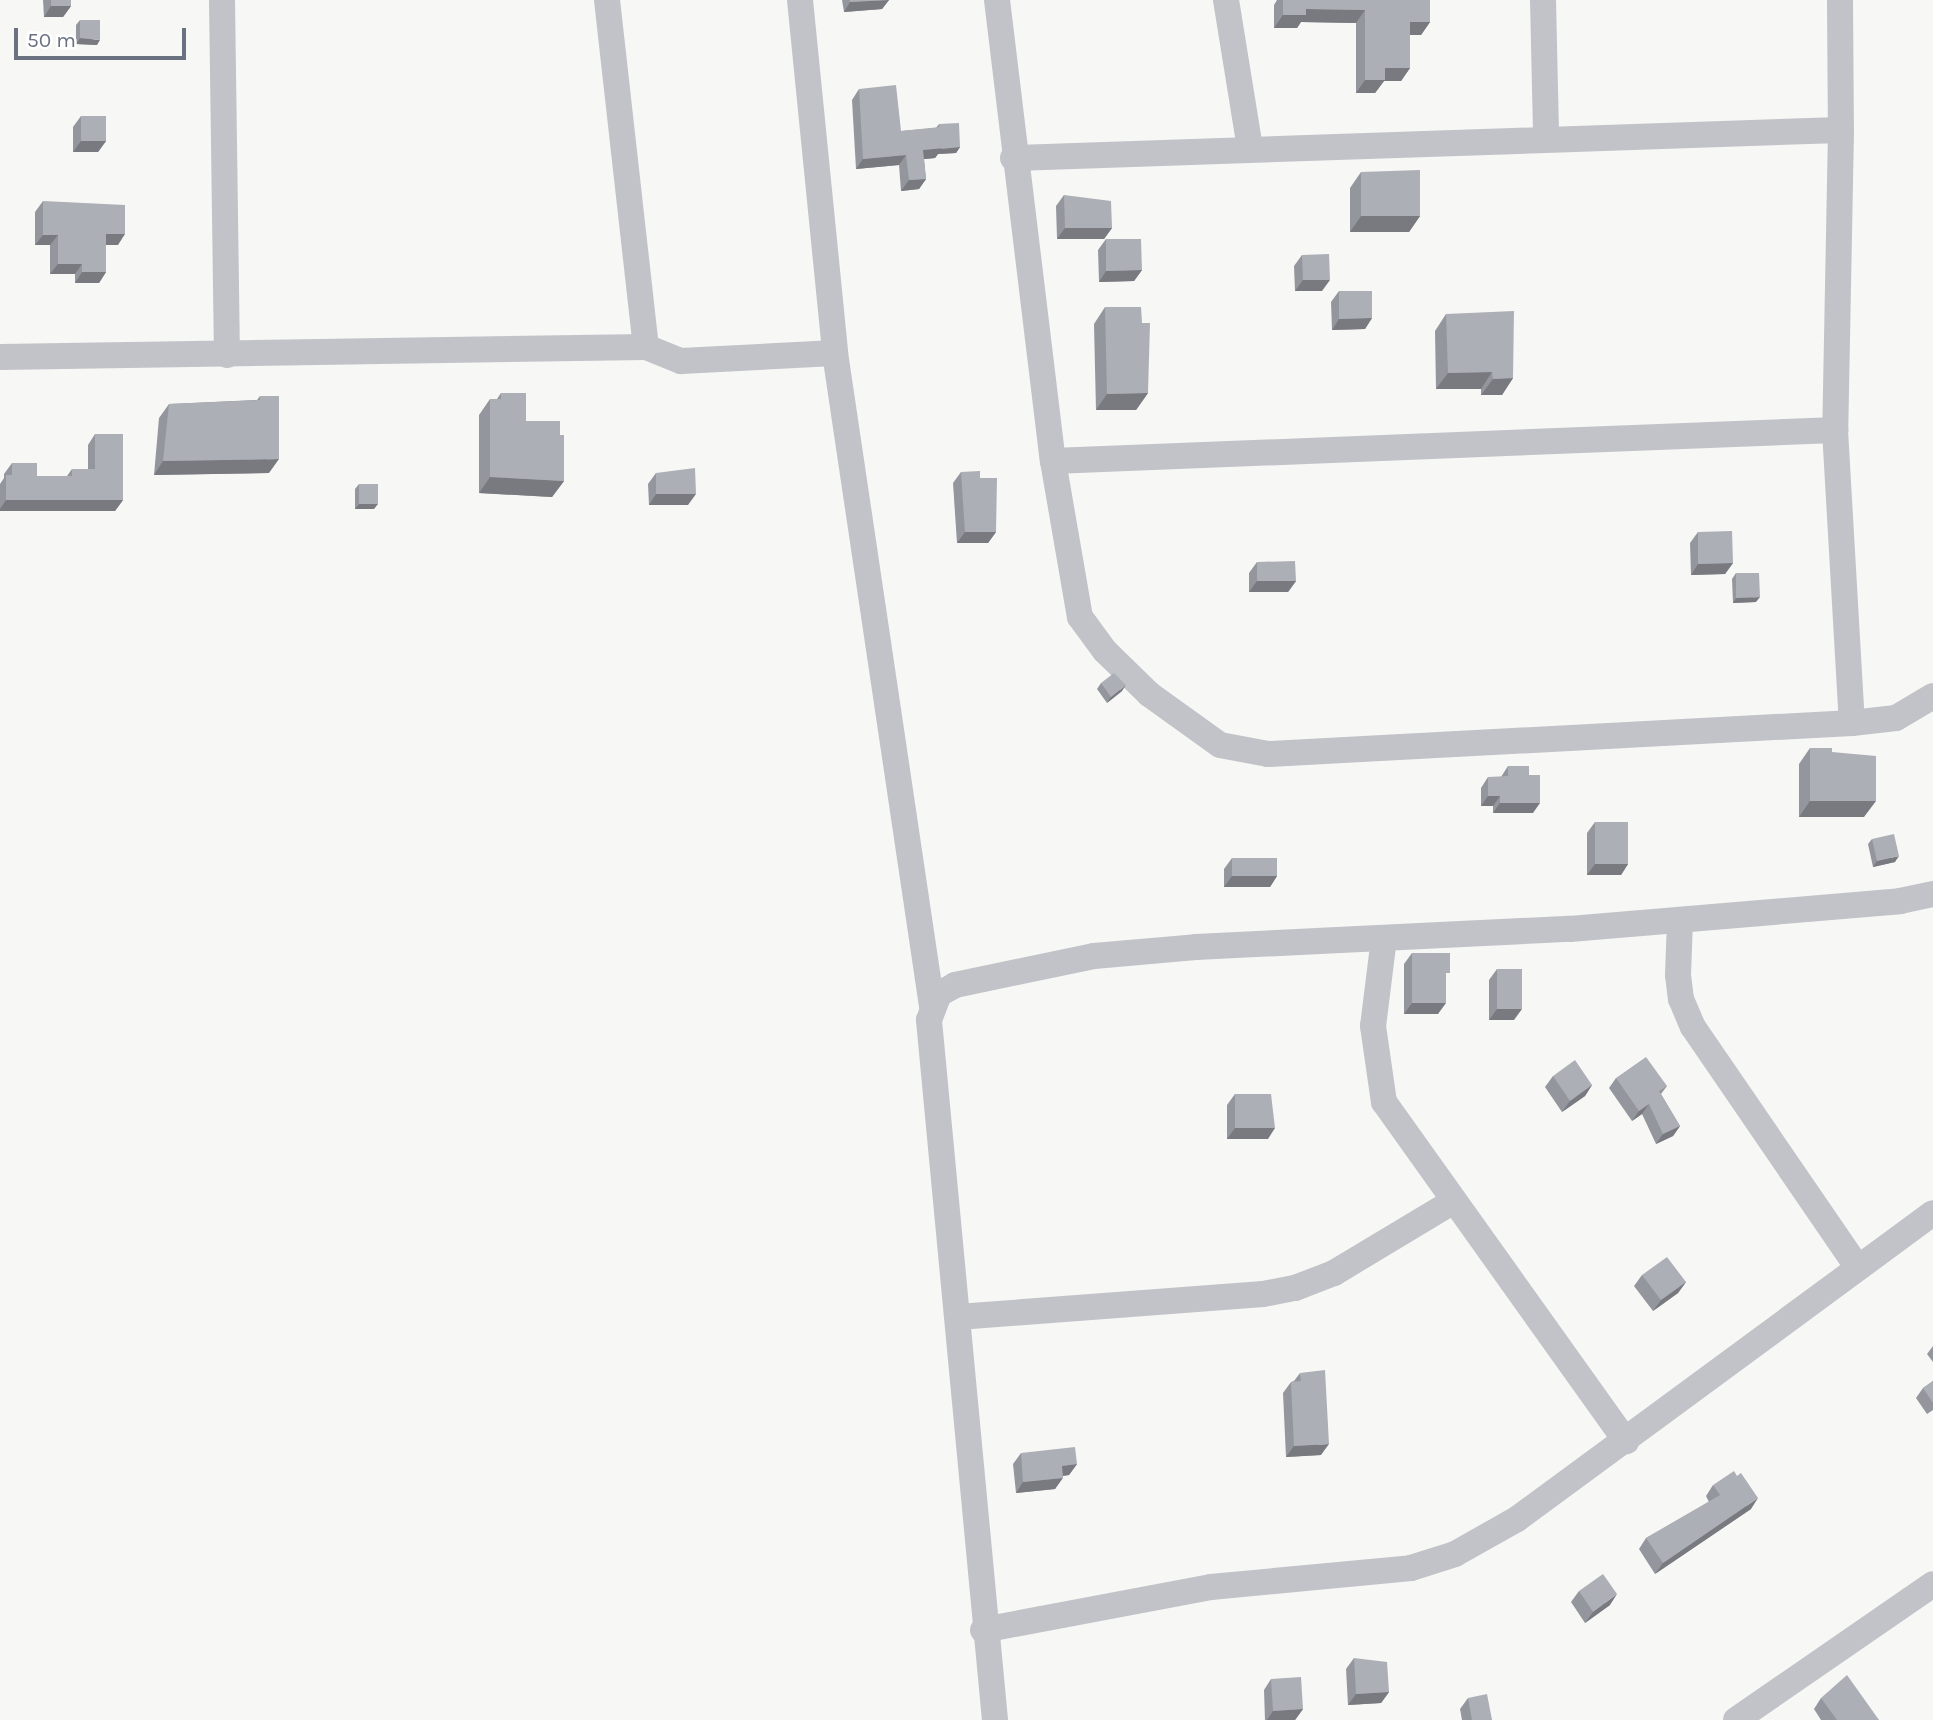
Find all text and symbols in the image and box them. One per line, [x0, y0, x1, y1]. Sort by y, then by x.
scale bar [18, 14, 189, 58]
text: 50 m [27, 28, 76, 52]

